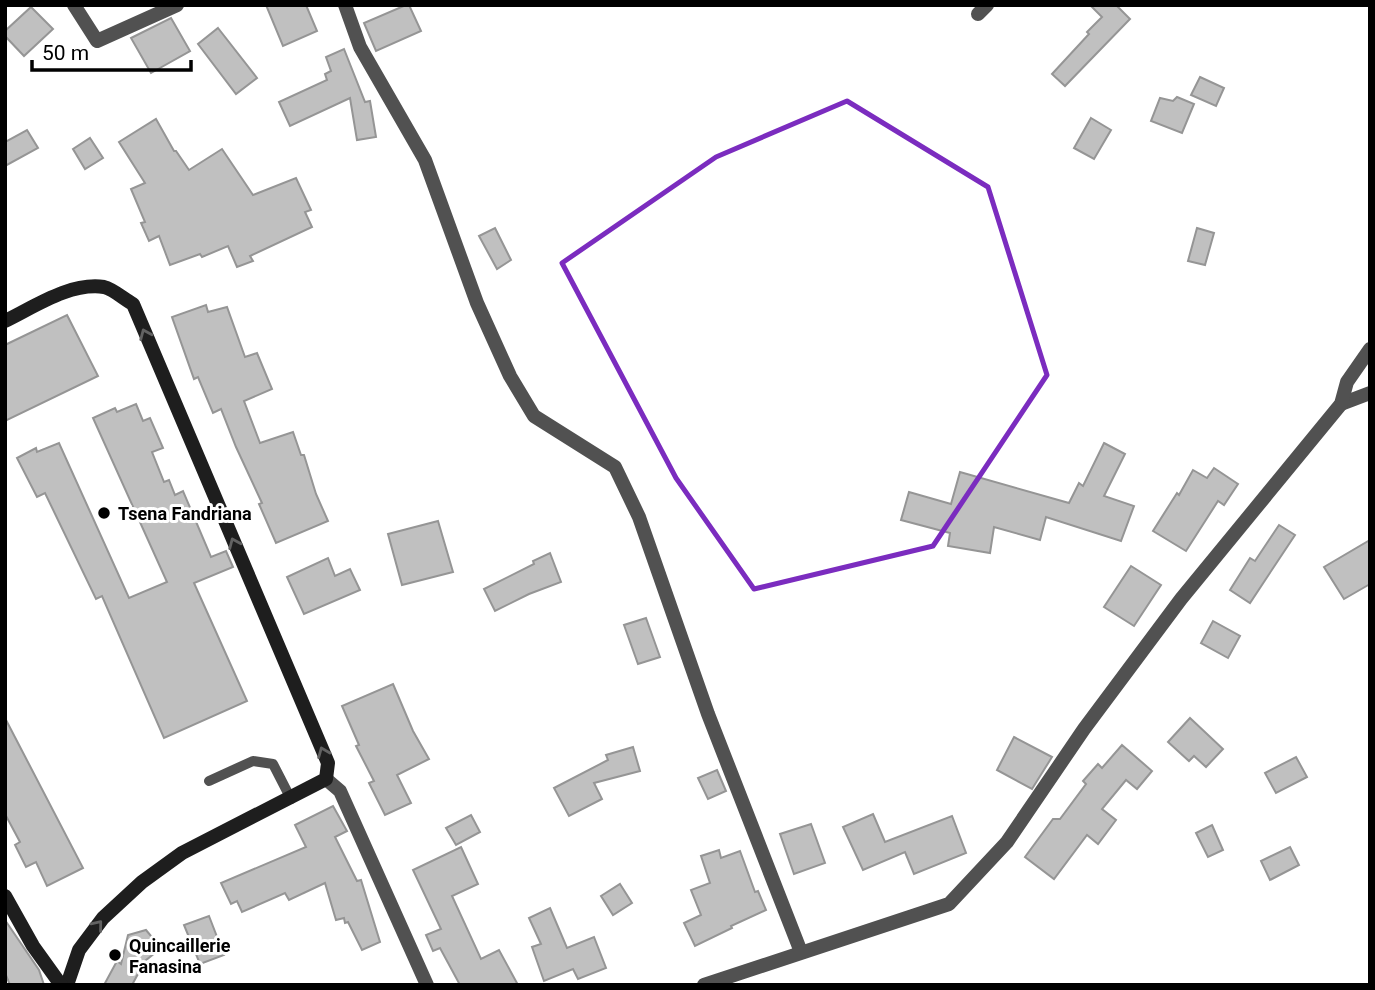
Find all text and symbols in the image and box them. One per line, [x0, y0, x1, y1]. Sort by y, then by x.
scale bar [32, 28, 191, 72]
text: 50 m [42, 41, 89, 65]
one-way arrow [139, 328, 153, 341]
place label: Tsena Fandriana [118, 503, 252, 524]
marker: Tsena Fandriana [96, 505, 112, 521]
one-way arrow [229, 538, 243, 550]
one-way arrow [318, 747, 332, 759]
one-way arrow [90, 921, 102, 934]
place label: Quincaillerie Fanasina [129, 935, 231, 977]
marker: Quincaillerie Fanasina [107, 947, 123, 963]

